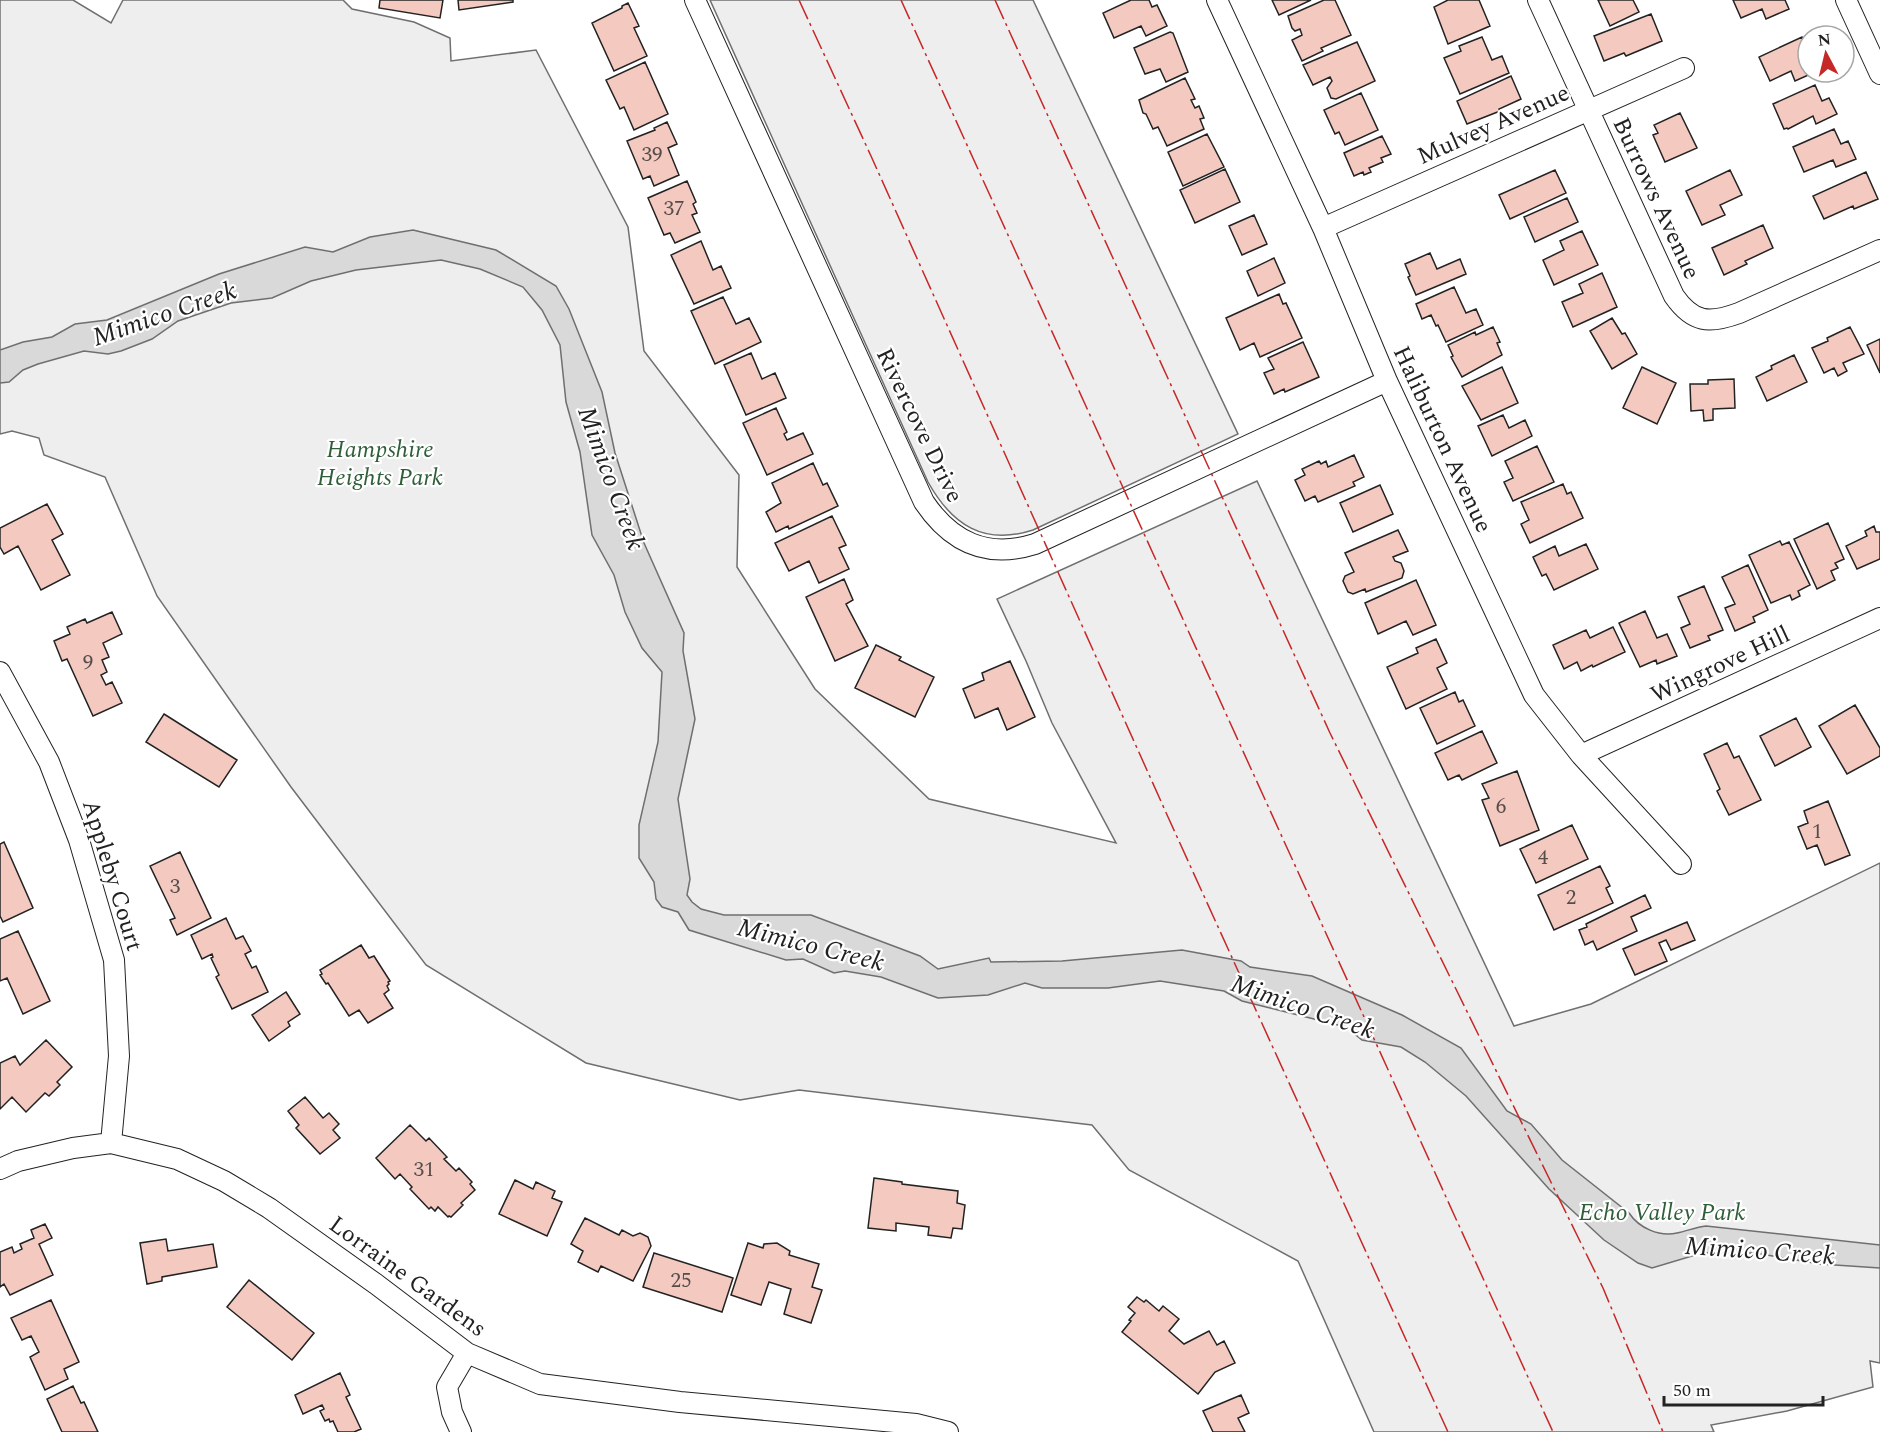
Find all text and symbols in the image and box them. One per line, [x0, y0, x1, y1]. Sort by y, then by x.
north arrow [1796, 24, 1856, 84]
text: N [1816, 27, 1832, 53]
street label: Mulvey Avenue [1411, 75, 1575, 175]
street label: Burrows Avenue [1603, 112, 1709, 285]
house number: 39 [642, 139, 663, 171]
house number: 37 [664, 193, 685, 225]
water label: Mimico Creek [87, 271, 242, 357]
street label: Haliburton Avenue [1383, 340, 1501, 539]
street label: Rivercove Drive [866, 342, 972, 509]
water label: Mimico Creek [567, 401, 656, 556]
park label: Hampshire Heights Park [317, 432, 443, 496]
street label: Wingrove Hill [1645, 617, 1796, 713]
house number: 9 [83, 647, 93, 679]
house number: 6 [1496, 791, 1506, 823]
street label: Appleby Court [72, 795, 152, 955]
house number: 1 [1812, 816, 1822, 848]
house number: 4 [1538, 842, 1549, 874]
house number: 3 [170, 871, 181, 903]
house number: 2 [1566, 882, 1576, 914]
water label: Mimico Creek [733, 907, 889, 983]
water label: Mimico Creek [1225, 964, 1380, 1050]
house number: 31 [414, 1154, 435, 1186]
park label: Echo Valley Park [1578, 1195, 1746, 1231]
street label: Lorraine Gardens [321, 1207, 494, 1346]
water label: Mimico Creek [1683, 1226, 1836, 1276]
house number: 25 [671, 1265, 692, 1297]
scale bar [1664, 1369, 1823, 1407]
text: 50 m [1673, 1377, 1711, 1404]

